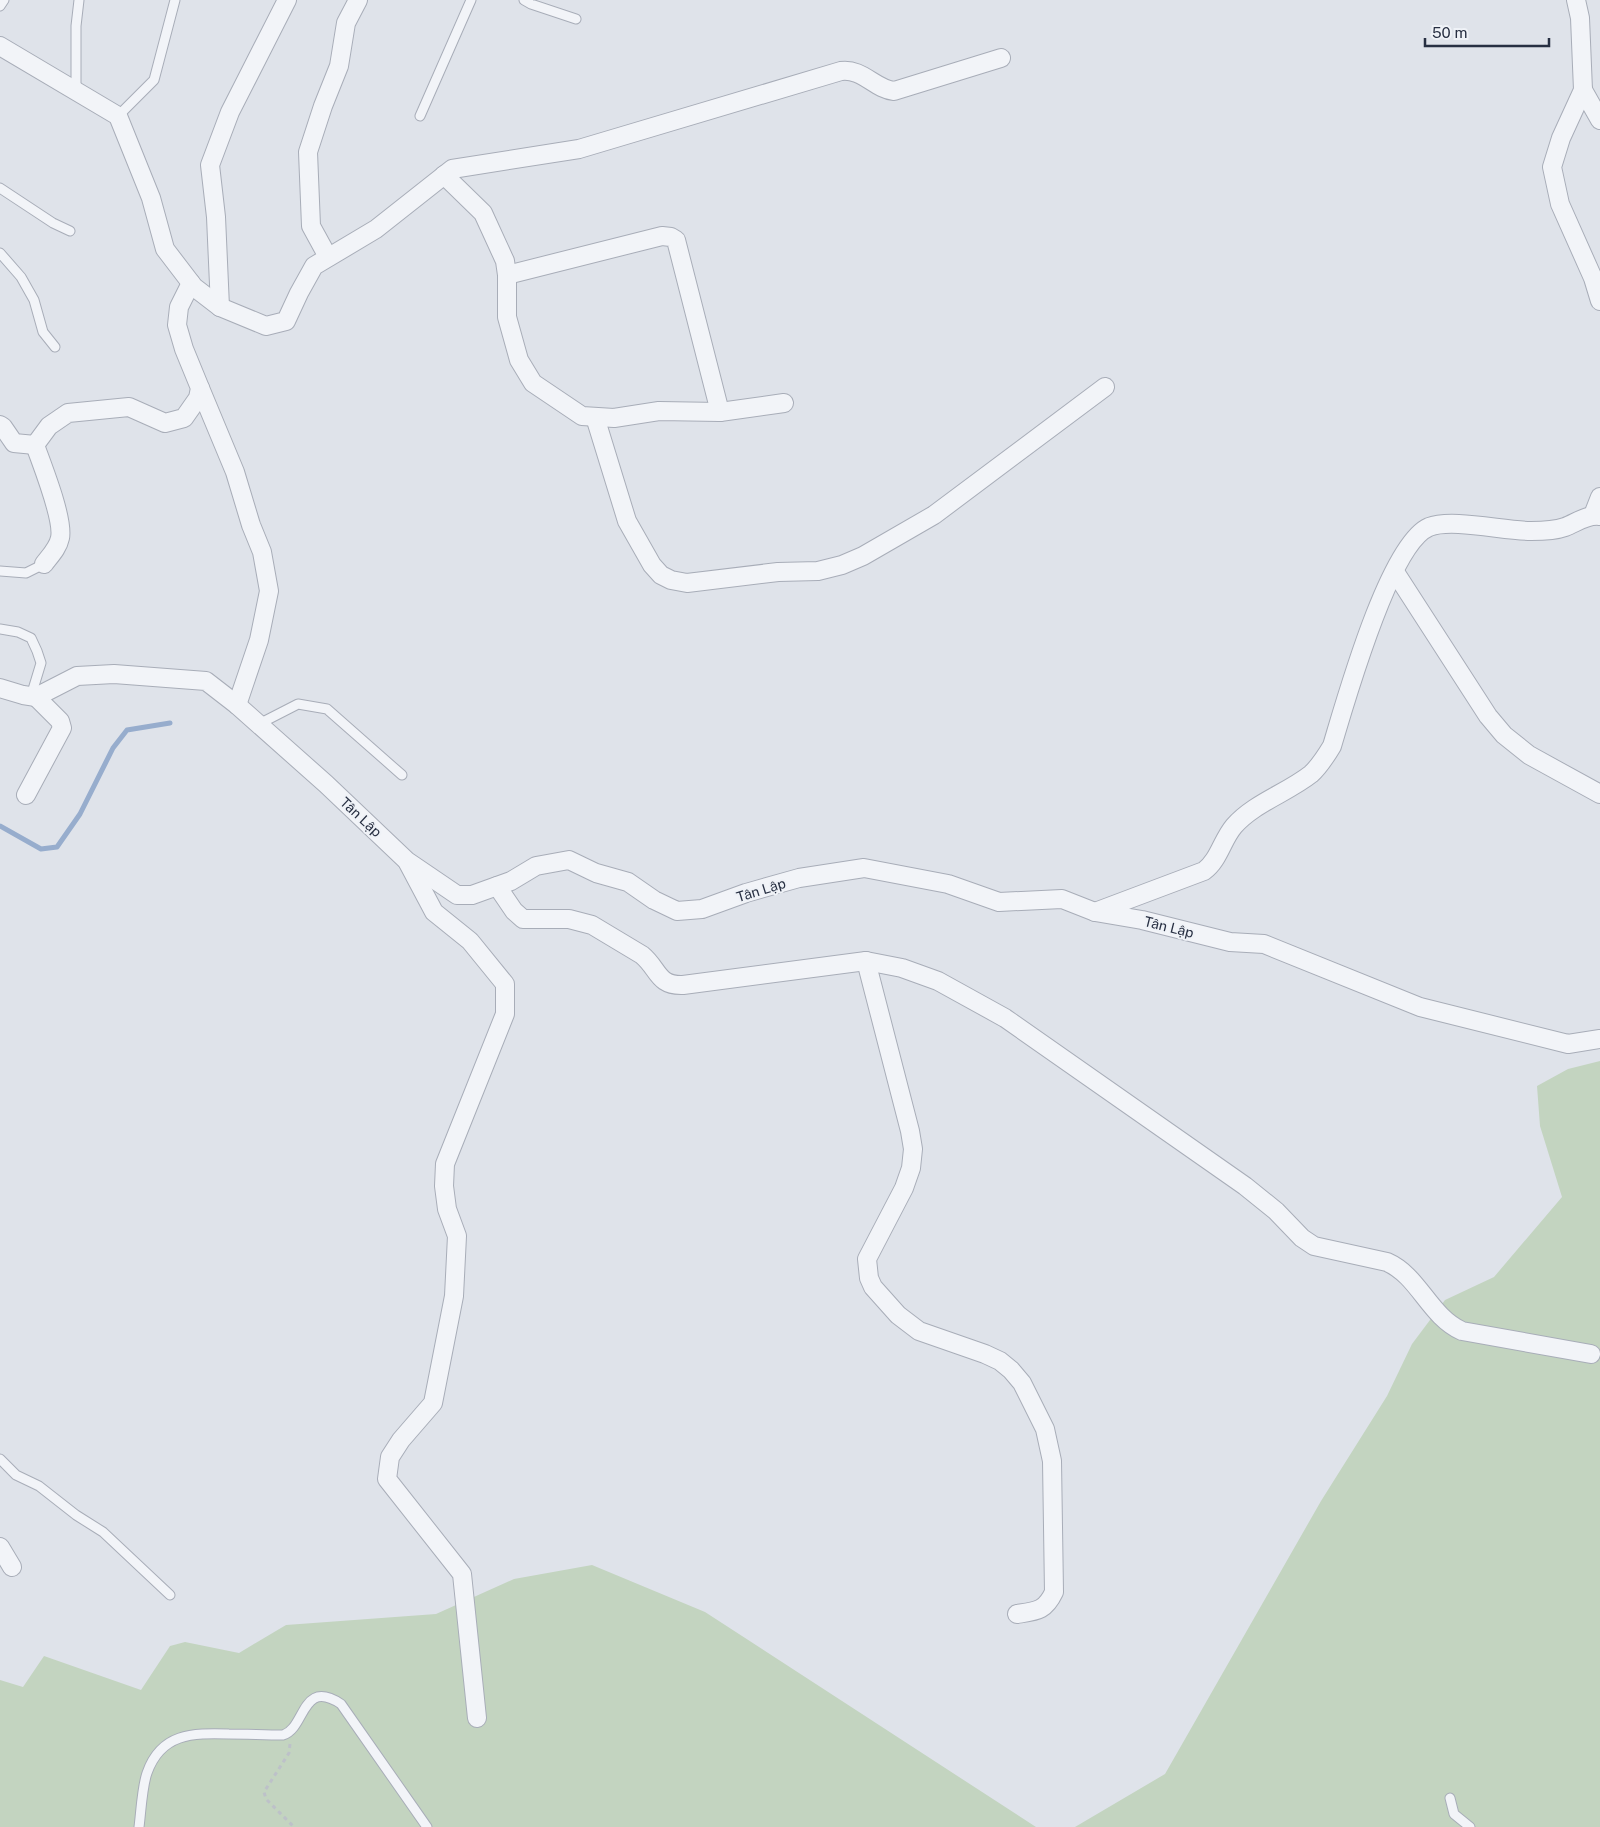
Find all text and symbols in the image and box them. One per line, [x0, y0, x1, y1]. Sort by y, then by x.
scale bar [1425, 15, 1549, 47]
text: 50 m [1432, 24, 1467, 41]
street label: Tân Lập [337, 794, 385, 840]
street label: Tân Lập [734, 875, 788, 905]
street label: Tân Lập [1142, 913, 1196, 941]

